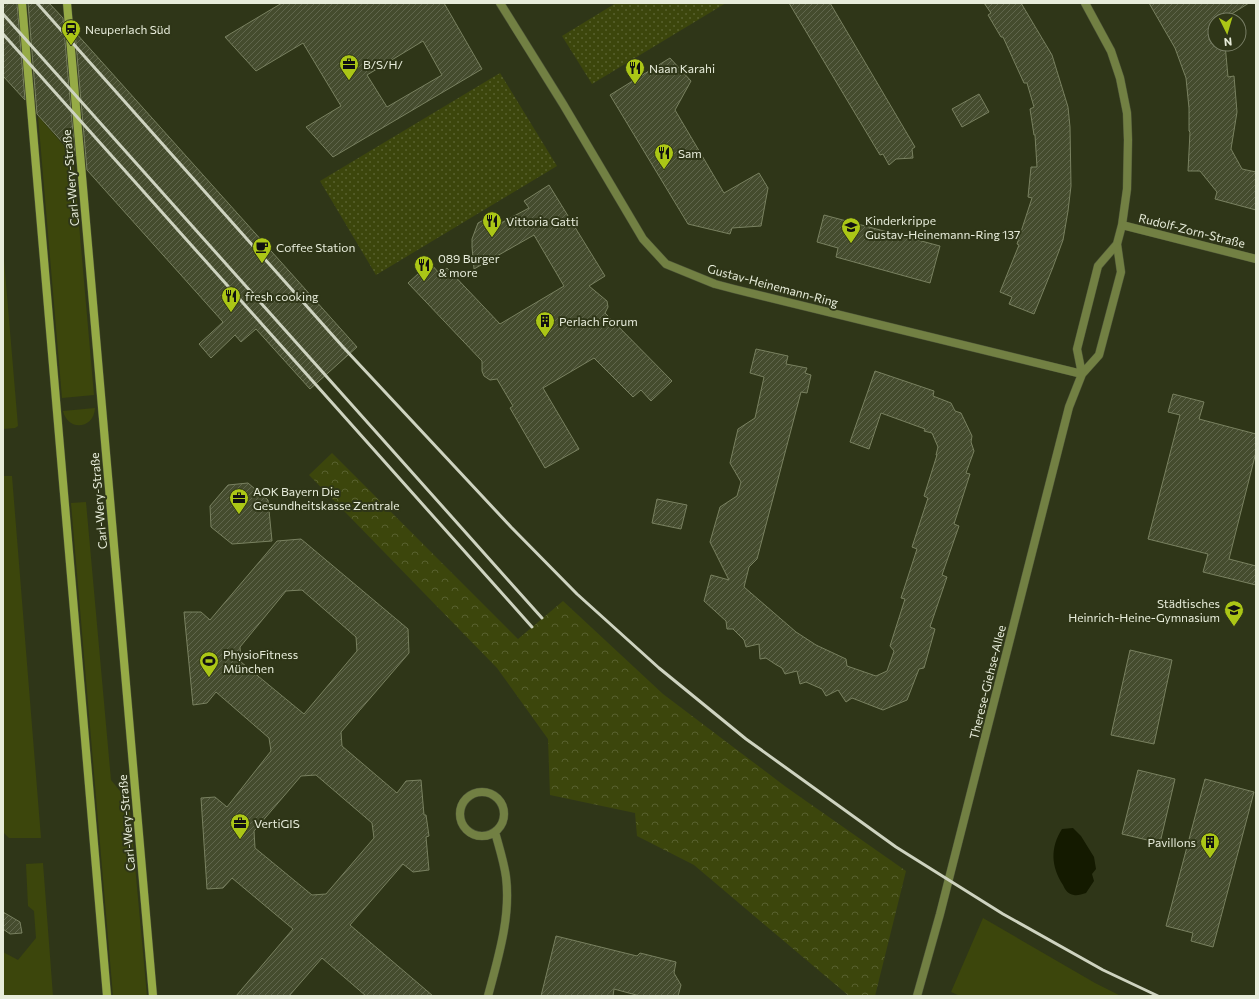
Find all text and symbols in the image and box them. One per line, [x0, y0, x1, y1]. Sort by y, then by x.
north arrow [1207, 12, 1247, 52]
station icon: Neuperlach Süd [60, 18, 82, 46]
place label: Neuperlach Süd [85, 22, 170, 36]
text: N [1223, 36, 1233, 49]
office icon: B/S/H/ [338, 53, 360, 81]
place label: B/S/H/ [363, 57, 403, 71]
restaurant icon: Naan Karahi [624, 57, 646, 85]
place label: Naan Karahi [649, 61, 715, 75]
street label: Carl-Wery-Straße [59, 129, 81, 227]
restaurant icon: Sam [653, 142, 675, 170]
place label: Sam [678, 146, 702, 160]
restaurant icon: Vittoria Gatti [481, 210, 503, 238]
street label: Rudolf-Zorn-Straße [1137, 210, 1247, 250]
place label: Kinderkrippe Gustav-Heinemann-Ring 137 [865, 213, 1020, 241]
place label: Vittoria Gatti [506, 214, 579, 228]
school or university icon: Kinderkrippe Gustav-Heinemann-Ring 137 [840, 216, 862, 244]
cafe icon: Coffee Station [251, 236, 273, 264]
place label: Coffee Station [276, 240, 355, 254]
place label: 089 Burger & more [438, 251, 500, 279]
restaurant icon: 089 Burger & more [413, 254, 435, 282]
street label: Gustav-Heinemann-Ring [706, 261, 840, 309]
restaurant icon: fresh cooking [220, 285, 242, 313]
place label: fresh cooking [245, 289, 319, 303]
building icon: Perlach Forum [534, 310, 556, 338]
place label: Perlach Forum [559, 314, 638, 328]
street label: Carl-Wery-Straße [87, 452, 109, 550]
place label: AOK Bayern Die Gesundheitskasse Zentrale [253, 484, 400, 512]
office icon: AOK Bayern Die Gesundheitskasse Zentrale [228, 487, 250, 515]
place label: Städtisches Heinrich-Heine-Gymnasium [1068, 596, 1220, 624]
school or university icon: Städtisches Heinrich-Heine-Gymnasium [1223, 599, 1245, 627]
street label: Therese-Giehse-Allee [966, 623, 1008, 741]
place label: PhysioFitness München [223, 647, 298, 675]
sports icon: PhysioFitness München [198, 650, 220, 678]
street label: Carl-Wery-Straße [115, 774, 137, 872]
office icon: VertiGIS [229, 812, 251, 840]
place label: VertiGIS [254, 816, 300, 830]
building icon: Pavillons [1199, 831, 1221, 859]
place label: Pavillons [1147, 835, 1196, 849]

